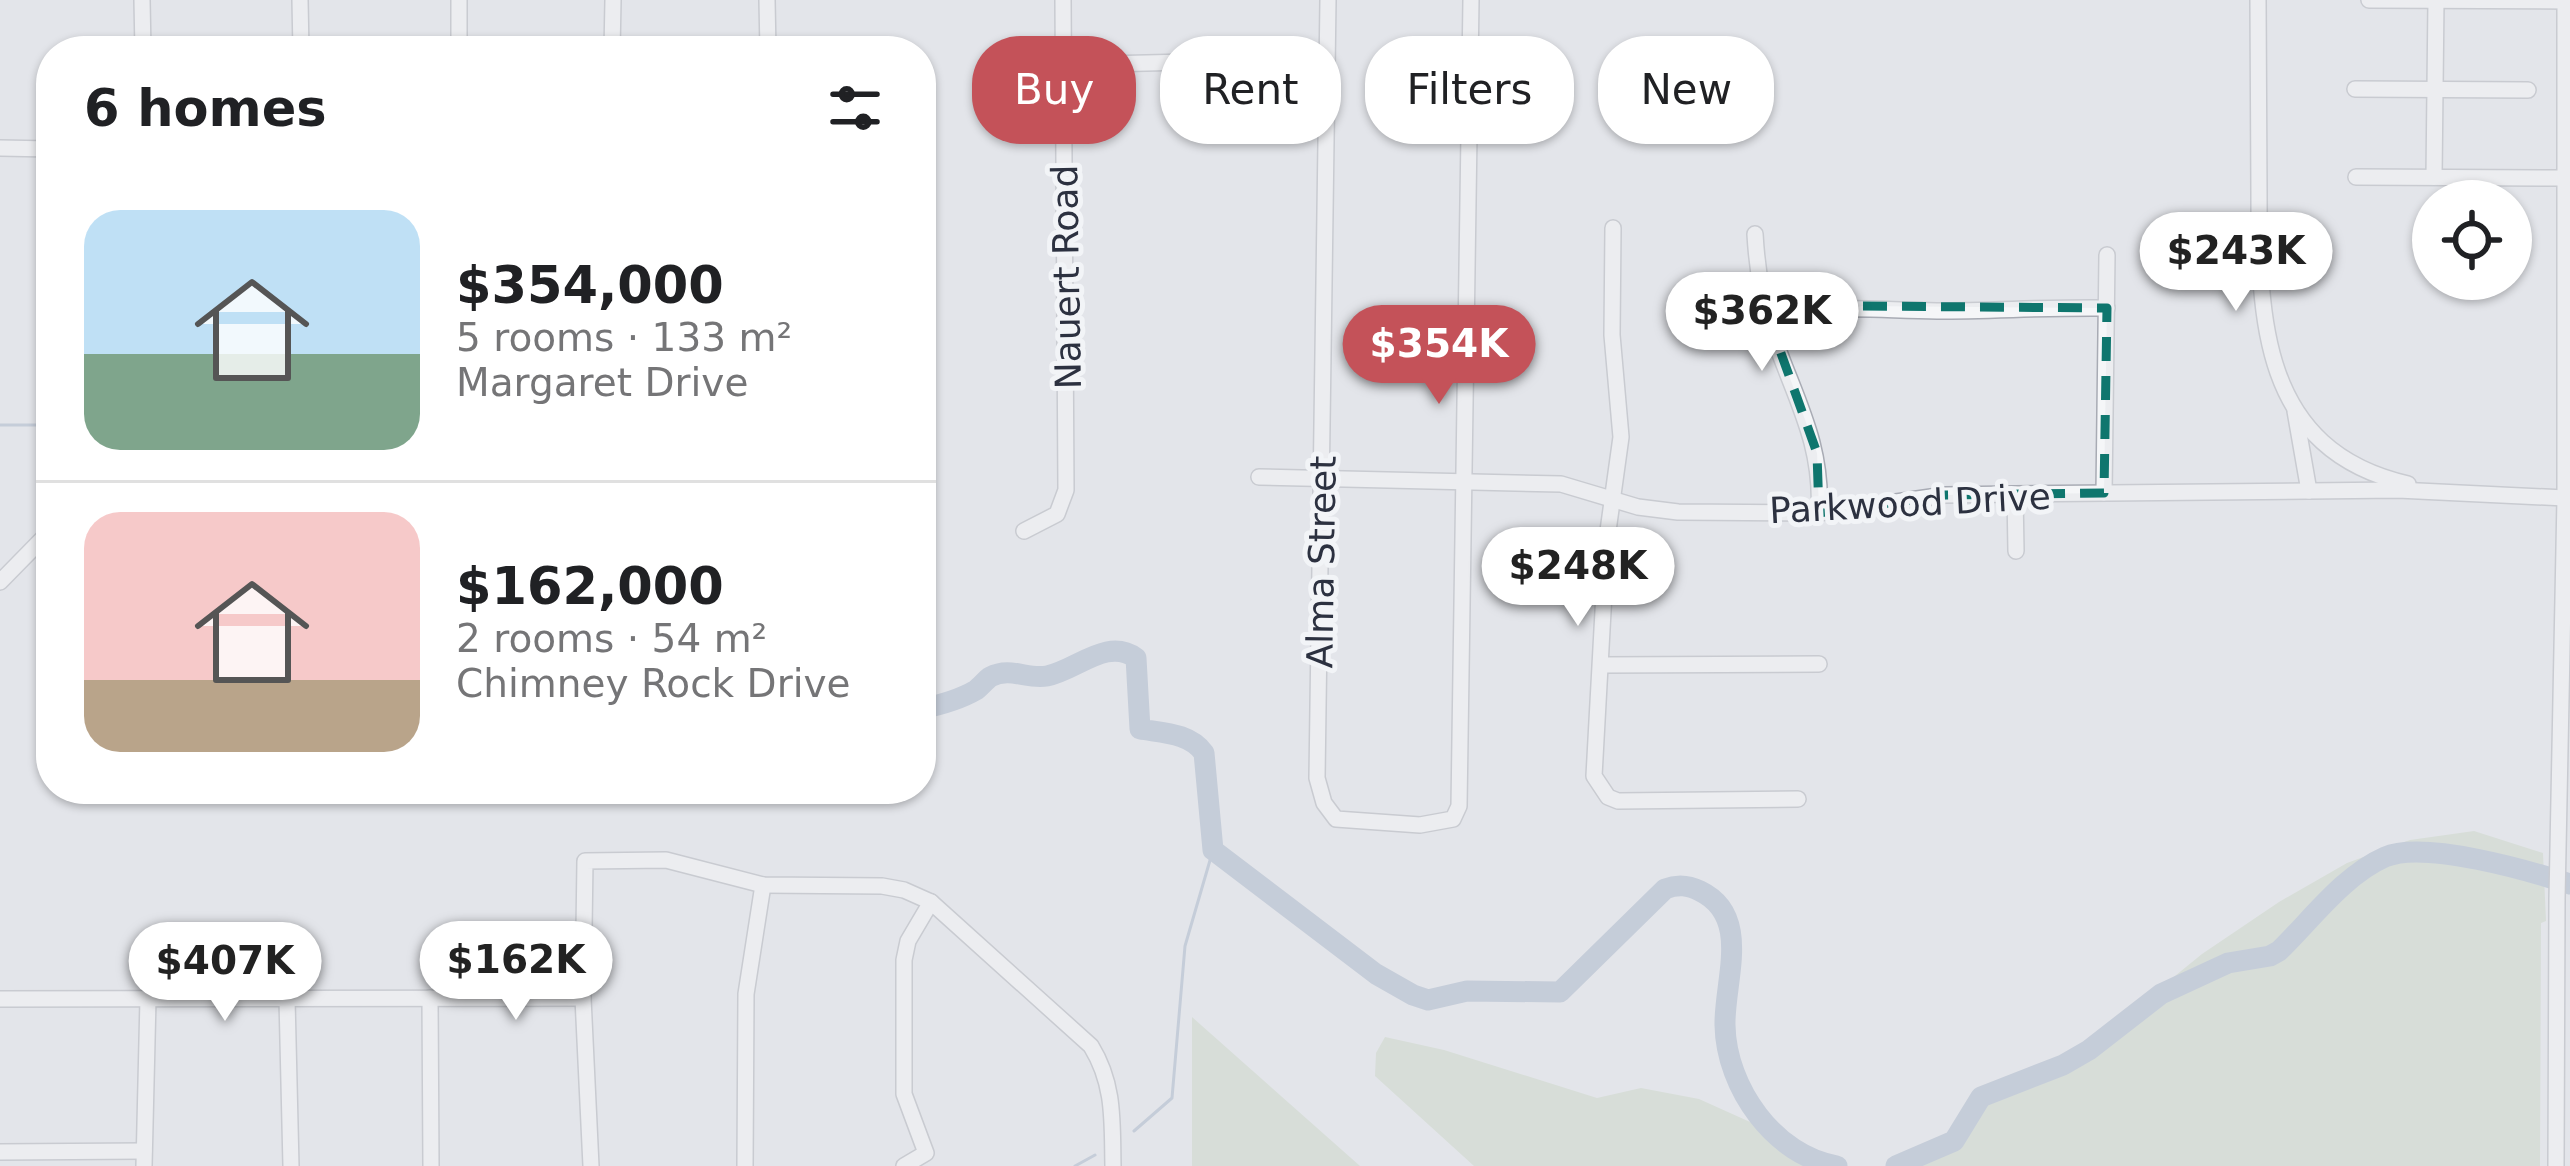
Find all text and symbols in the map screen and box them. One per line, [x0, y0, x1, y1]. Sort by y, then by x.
chip: Buy [972, 36, 1136, 144]
chip: Rent [1160, 36, 1341, 144]
chip: Filters [1365, 36, 1574, 144]
chip: New [1598, 36, 1774, 144]
icon: filters [822, 75, 888, 141]
text: 6 homes [84, 79, 327, 138]
street label: Nauert Road [1044, 164, 1089, 390]
map controls [2412, 180, 2532, 300]
button: locate [2412, 180, 2532, 300]
pin: $243K [2152, 212, 2320, 314]
text: $243K [2167, 228, 2305, 273]
text: $354,000 [456, 256, 724, 315]
icon: home [180, 258, 324, 402]
pin: $362K [1678, 272, 1846, 374]
text: $362K [1693, 288, 1831, 333]
pin: $354K [1355, 305, 1523, 407]
text: 5 rooms · 133 m² [456, 315, 792, 360]
text: $354K [1370, 321, 1508, 366]
text: Margaret Drive [456, 360, 748, 405]
street label: Alma Street [1299, 455, 1344, 669]
street label: Parkwood Drive [1768, 476, 2052, 531]
pin: $248K [1494, 527, 1662, 629]
text: $248K [1509, 543, 1647, 588]
text: $162,000 [456, 557, 724, 616]
icon: home [180, 560, 324, 704]
text: 2 rooms · 54 m² [456, 616, 767, 661]
text: Chimney Rock Drive [456, 661, 851, 706]
pin: $162K [432, 921, 600, 1023]
pin: $407K [141, 922, 309, 1024]
text: $162K [447, 937, 585, 982]
text: $407K [156, 938, 294, 983]

